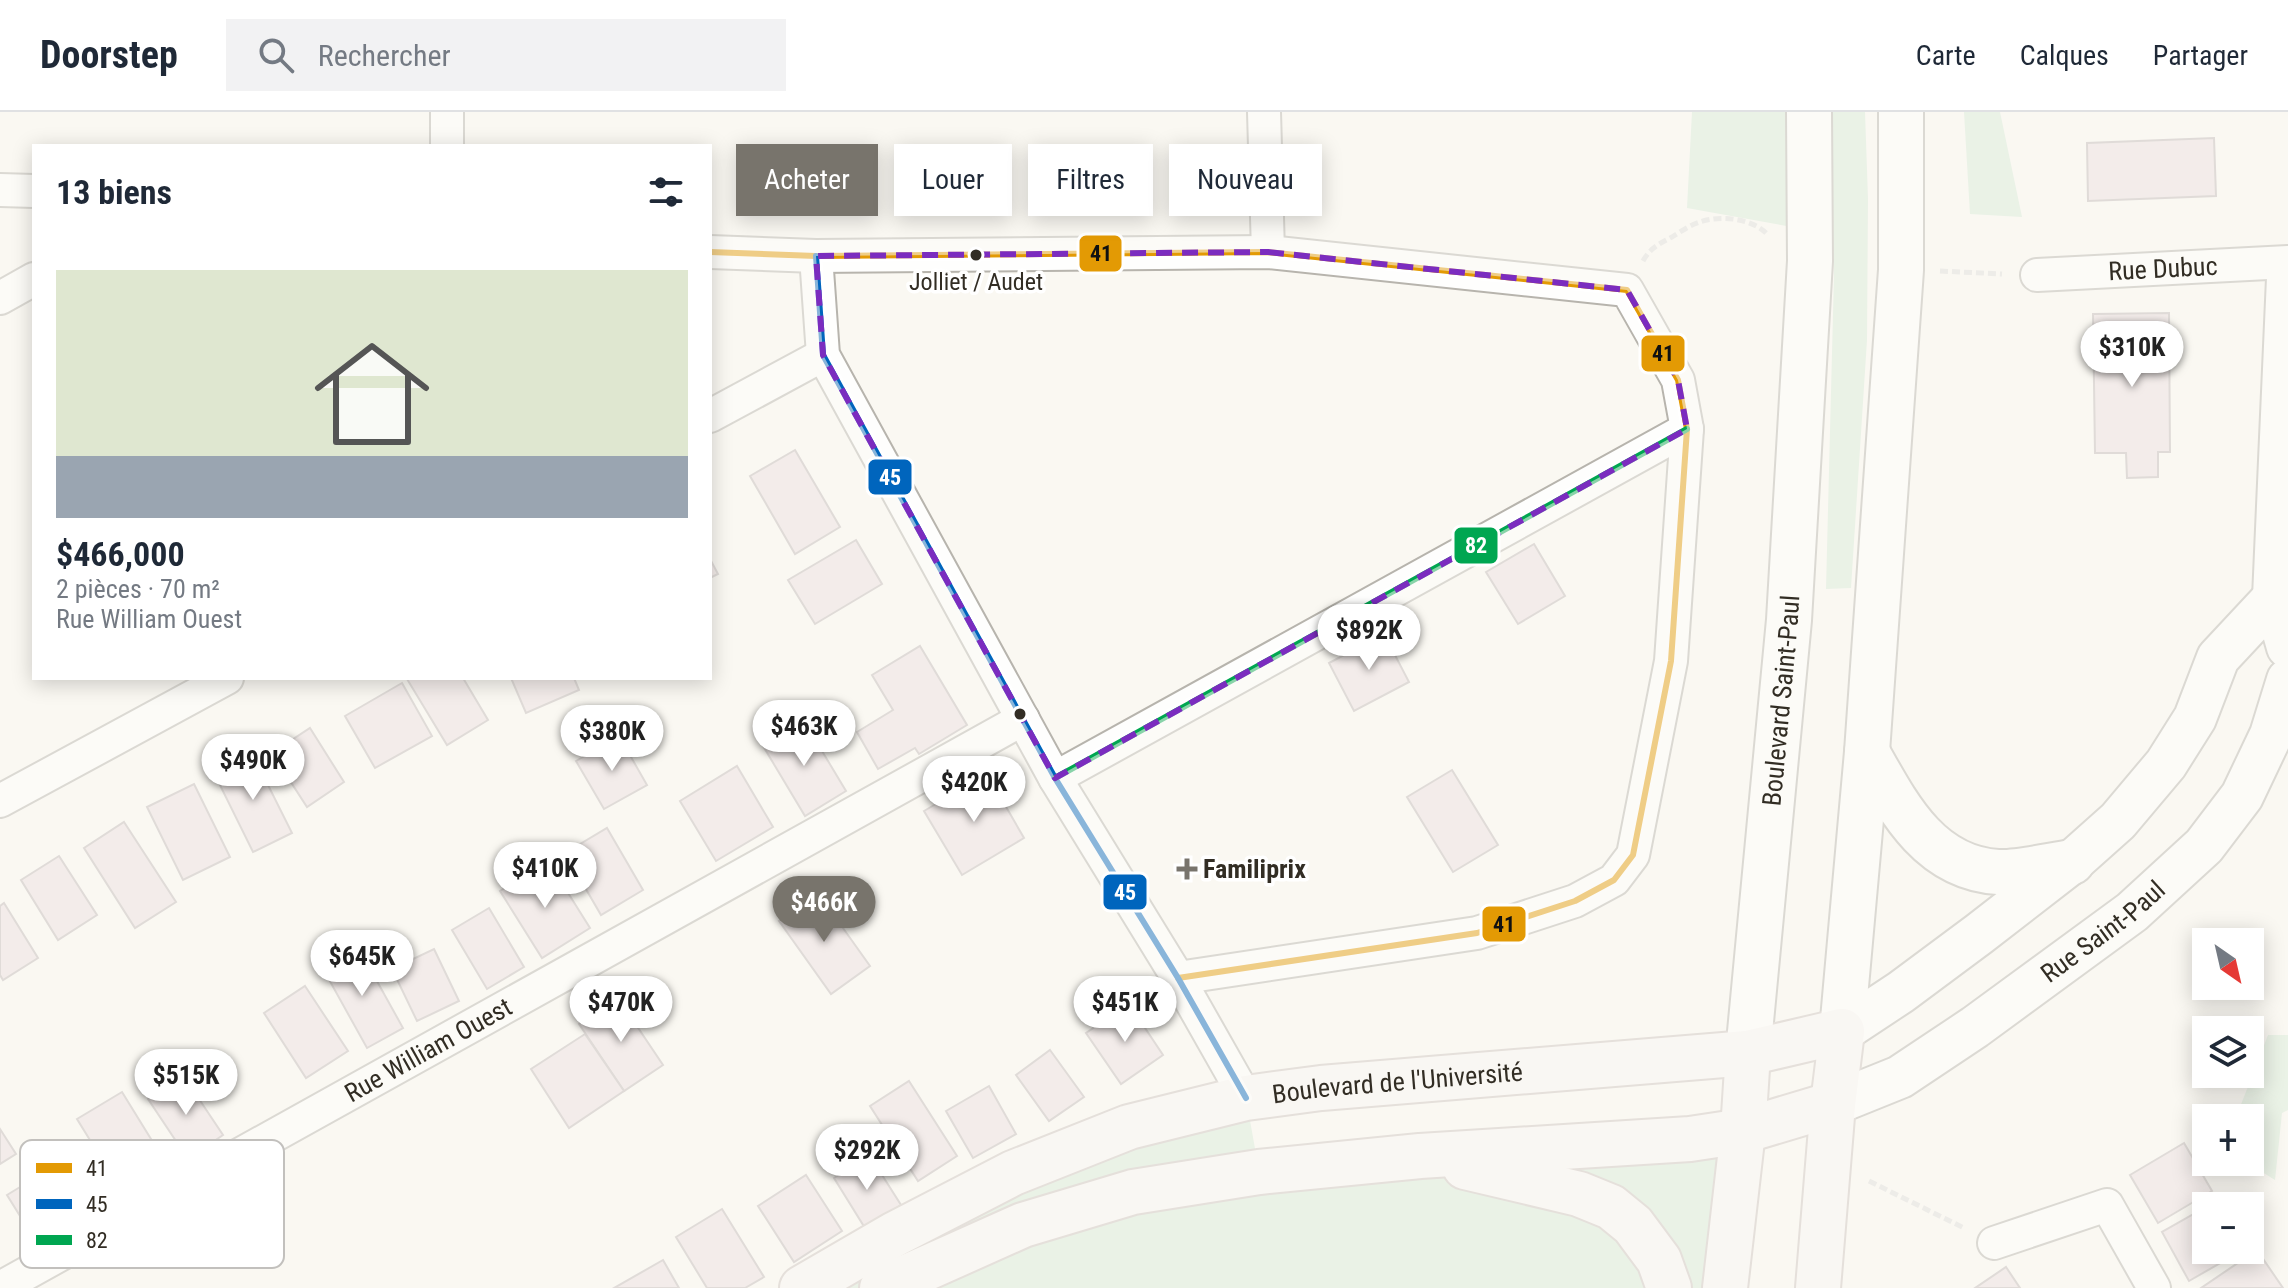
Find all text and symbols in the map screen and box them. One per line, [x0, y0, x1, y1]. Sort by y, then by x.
search box [226, 19, 786, 91]
text: Doorstep [40, 33, 178, 77]
icon: search [254, 33, 298, 77]
text: Rechercher [318, 38, 451, 73]
text: Carte [1916, 39, 1976, 72]
text: Calques [2020, 39, 2109, 72]
text: Partager [2153, 39, 2248, 72]
chip: Acheter [736, 144, 878, 216]
chip: Louer [894, 144, 1012, 216]
chip: Filtres [1028, 144, 1153, 216]
chip: Nouveau [1169, 144, 1322, 216]
icon: filters [644, 170, 688, 214]
text: 13 biens [56, 172, 172, 212]
line badge: 41 [1078, 234, 1123, 273]
text: 41 [1090, 241, 1112, 266]
marker: Jolliet / Audet [968, 247, 984, 263]
street label: Rue Dubuc [2107, 251, 2218, 286]
place label: Jolliet / Audet [909, 268, 1043, 296]
pin: $310K [2076, 321, 2188, 389]
icon: home [300, 322, 444, 466]
text: $310K [2099, 332, 2165, 362]
line badge: 41 [1640, 334, 1686, 373]
text: 41 [1652, 341, 1674, 366]
line badge: 45 [867, 458, 913, 496]
text: 45 [879, 465, 901, 490]
line badge: 82 [1453, 526, 1499, 565]
text: 82 [1465, 533, 1487, 558]
text: $466,000 [56, 534, 185, 574]
text: 2 pièces · 70 m² [56, 574, 220, 604]
street label: Boulevard Saint-Paul [1756, 594, 1805, 807]
text: Rue William Ouest [56, 604, 242, 634]
pin: $892K [1313, 604, 1425, 672]
text: $892K [1336, 615, 1402, 645]
pin: $463K [748, 700, 860, 768]
pin: $380K [556, 705, 668, 773]
unlabelled marker [1012, 706, 1028, 722]
text: $463K [771, 711, 837, 741]
text: $380K [579, 716, 645, 746]
pin: $490K [197, 734, 309, 802]
text: $490K [220, 745, 286, 775]
pin: $420K [918, 756, 1030, 824]
text: $420K [941, 767, 1007, 797]
pin: $410K [489, 842, 601, 910]
text: $410K [512, 853, 578, 883]
place label: Familiprix [1203, 854, 1306, 884]
marker: Familiprix [1178, 860, 1196, 878]
line badge: 45 [1102, 873, 1148, 911]
street label: Rue Saint-Paul [2035, 874, 2171, 989]
pin: $466K [768, 876, 880, 944]
text: 45 [1114, 880, 1136, 905]
text: $466K [791, 887, 857, 917]
line badge: 41 [1481, 905, 1527, 943]
text: 41 [1493, 912, 1515, 937]
north arrow [2192, 928, 2264, 1000]
map controls [2192, 928, 2264, 1264]
pin: $645K [306, 930, 418, 998]
text: $645K [329, 941, 395, 971]
pin: $470K [565, 976, 677, 1044]
pin: $451K [1069, 976, 1181, 1044]
text: $470K [588, 987, 654, 1017]
text: $451K [1092, 987, 1158, 1017]
street label: Rue William Ouest [340, 991, 517, 1108]
button: layers [2192, 1016, 2264, 1088]
pin: $515K [130, 1049, 242, 1117]
street label: Boulevard de l'Université [1270, 1057, 1524, 1109]
text: $515K [153, 1060, 219, 1090]
button: + [2192, 1104, 2264, 1176]
pin: $292K [811, 1124, 923, 1192]
text: $292K [834, 1135, 900, 1165]
legend [20, 1140, 284, 1268]
text: 41 [86, 1156, 108, 1181]
text: 45 [86, 1192, 108, 1217]
button: − [2192, 1192, 2264, 1264]
text: 82 [86, 1228, 108, 1253]

